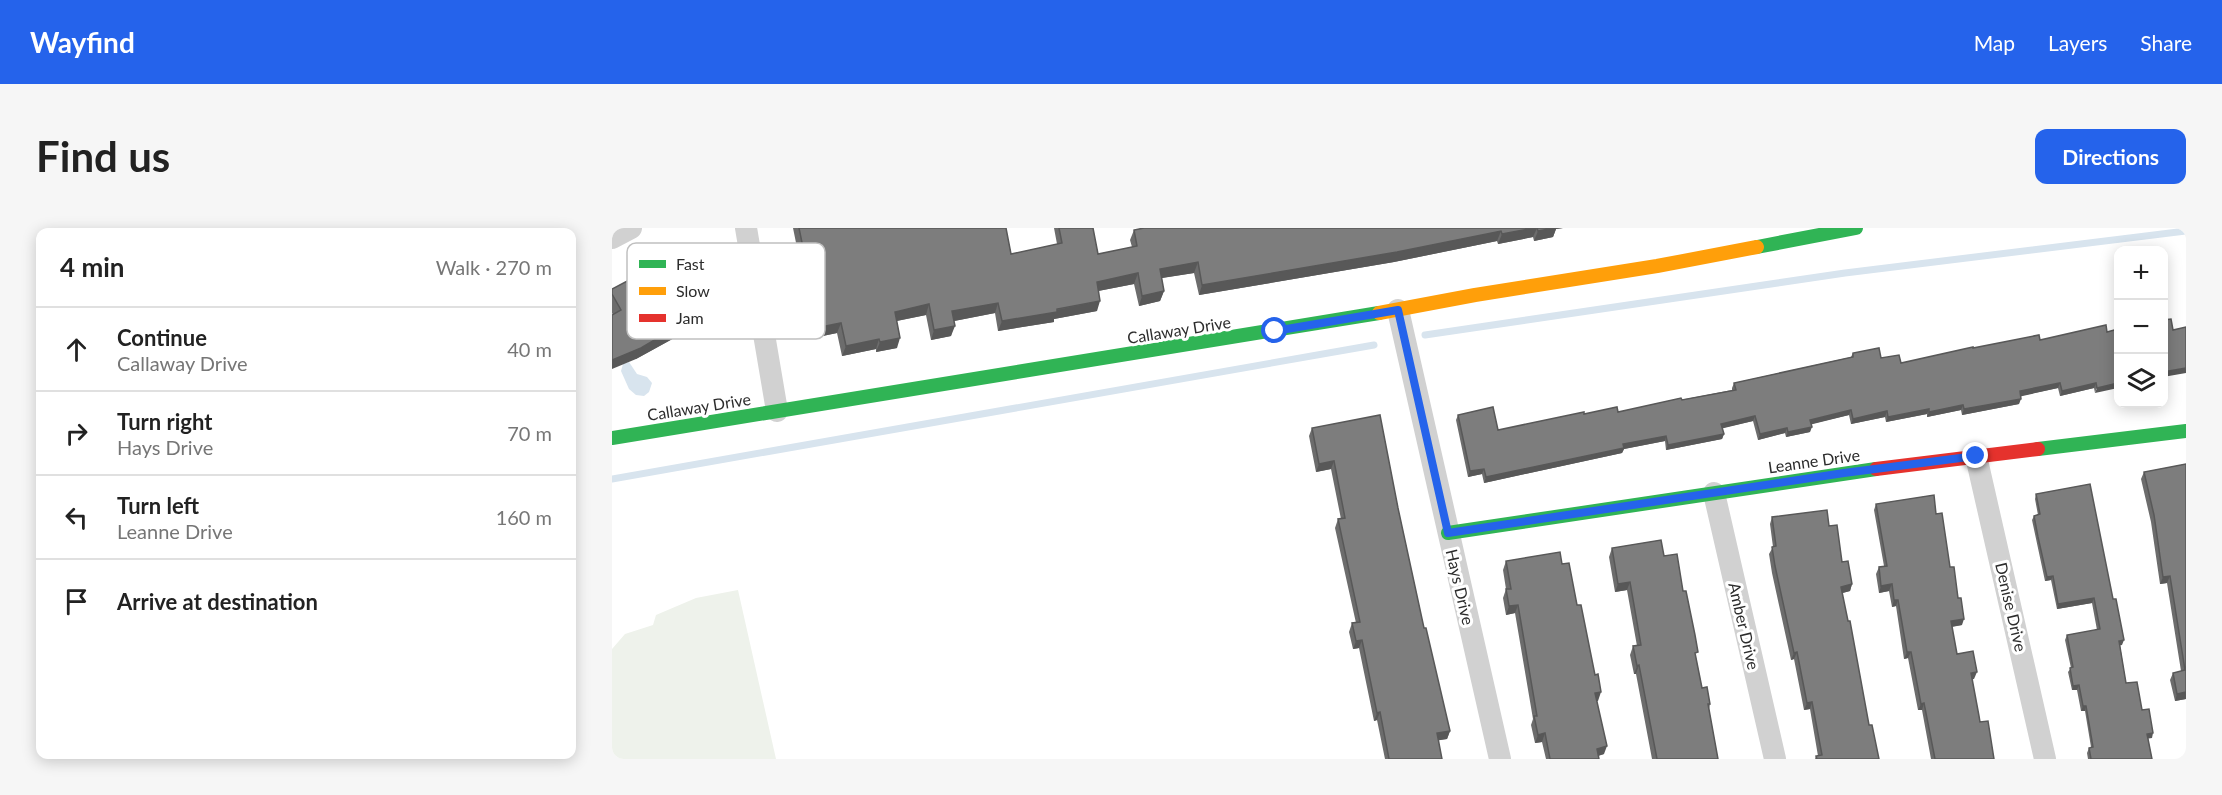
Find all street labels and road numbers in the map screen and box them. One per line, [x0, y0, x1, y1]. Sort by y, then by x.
street label: Callaway Drive [1126, 312, 1232, 347]
street label: Callaway Drive [646, 389, 752, 424]
street label: Leanne Drive [1767, 445, 1861, 476]
street label: Hays Drive [1443, 547, 1478, 627]
street label: Denise Drive [1992, 560, 2031, 653]
street label: Amber Drive [1725, 580, 1764, 671]

